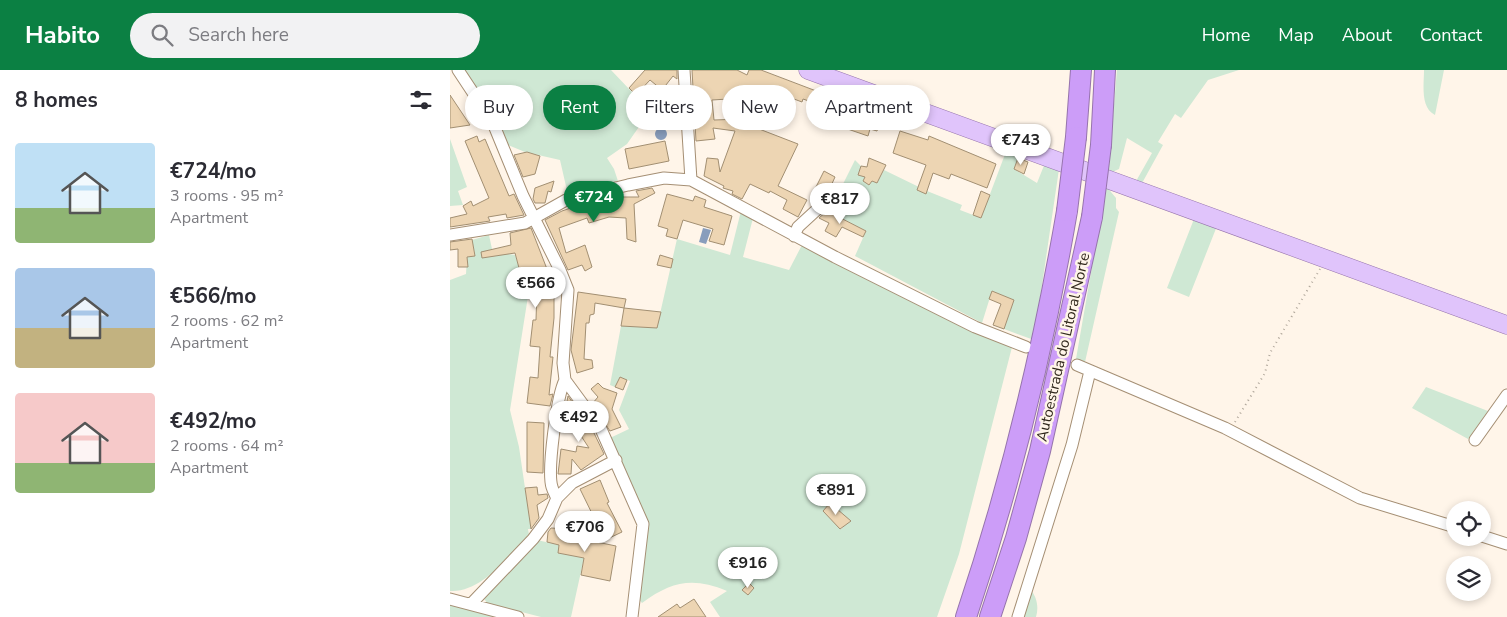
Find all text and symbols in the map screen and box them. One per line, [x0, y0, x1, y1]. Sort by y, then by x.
search box [130, 13, 480, 58]
text: Habito [25, 19, 100, 51]
icon: search [148, 21, 176, 49]
text: Search here [188, 22, 289, 48]
text: Home [1202, 23, 1250, 47]
text: Map [1278, 23, 1314, 47]
text: About [1342, 23, 1392, 47]
text: Contact [1420, 23, 1482, 47]
chip: Buy [465, 85, 533, 130]
chip: Rent [543, 85, 616, 130]
chip: Filters [626, 85, 712, 130]
chip: New [722, 85, 796, 130]
chip: Apartment [806, 85, 930, 130]
text: 8 homes [15, 86, 98, 114]
icon: filters [407, 86, 435, 114]
pin: €743 [991, 124, 1051, 166]
text: €743 [1002, 129, 1040, 151]
text: €724/mo [170, 157, 256, 185]
icon: home [55, 163, 115, 223]
pin: €724 [564, 180, 624, 223]
pin: €817 [810, 182, 870, 225]
text: 3 rooms · 95 m² [170, 185, 283, 207]
text: €724 [575, 186, 613, 208]
text: €817 [821, 188, 859, 210]
text: Apartment [170, 207, 248, 229]
street label: Autoestrada do Litoral Norte [1032, 251, 1094, 443]
pin: €566 [506, 266, 566, 309]
text: €566 [517, 272, 555, 294]
text: €566/mo [170, 282, 256, 310]
icon: home [55, 288, 115, 348]
text: 2 rooms · 62 m² [170, 310, 283, 332]
text: Apartment [170, 332, 248, 354]
pin: €492 [549, 400, 609, 443]
text: €492 [560, 406, 598, 428]
text: €492/mo [170, 407, 256, 435]
icon: home [55, 413, 115, 473]
text: 2 rooms · 64 m² [170, 435, 283, 457]
text: Apartment [170, 457, 248, 479]
pin: €891 [806, 474, 866, 516]
text: €891 [817, 479, 855, 501]
map controls [1446, 501, 1491, 601]
button: locate [1446, 501, 1491, 546]
pin: €706 [555, 510, 615, 553]
text: €706 [566, 516, 604, 538]
pin: €916 [718, 546, 778, 589]
text: €916 [729, 552, 767, 574]
button: layers [1446, 556, 1491, 601]

